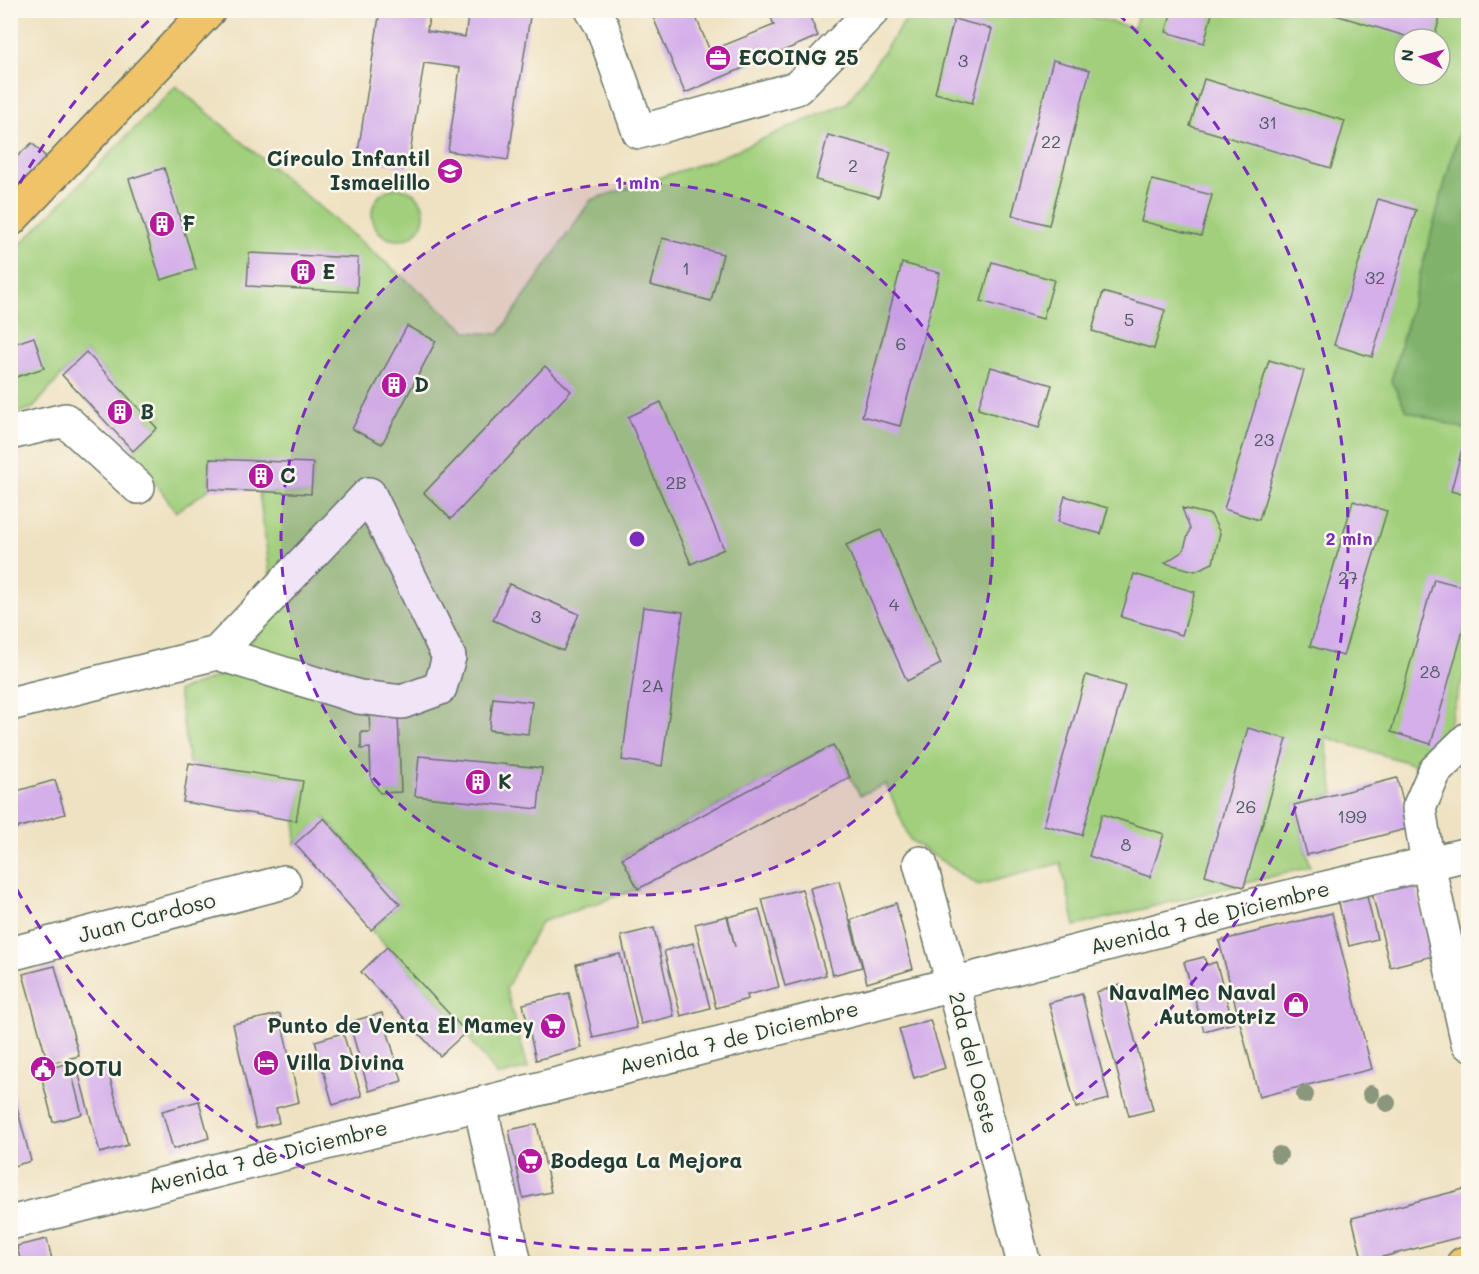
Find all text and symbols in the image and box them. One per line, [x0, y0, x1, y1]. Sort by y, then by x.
north arrow [1392, 27, 1452, 87]
office icon: ECOING 25 [703, 43, 733, 73]
place label: ECOING 25 [738, 43, 858, 70]
house number: 3 [958, 48, 968, 72]
text: N [1396, 48, 1418, 63]
house number: 31 [1259, 110, 1277, 134]
house number: 22 [1041, 129, 1061, 153]
place label: Círculo Infantil Ismaelillo [267, 144, 430, 195]
house number: 2 [848, 153, 858, 177]
school or university icon: Círculo Infantil Ismaelillo [435, 156, 465, 186]
text: 1 min [614, 170, 660, 194]
building icon: F [147, 209, 177, 239]
place label: F [182, 209, 195, 236]
house number: 1 [682, 256, 690, 280]
building icon: E [288, 257, 318, 287]
place label: E [322, 257, 335, 284]
house number: 32 [1365, 265, 1385, 289]
house number: 5 [1124, 307, 1134, 331]
house number: 6 [896, 331, 906, 355]
building icon: D [379, 370, 409, 400]
place label: D [414, 370, 429, 397]
building icon: B [105, 397, 135, 427]
place label: B [140, 397, 154, 424]
house number: 23 [1254, 427, 1274, 451]
building icon: C [246, 461, 276, 491]
place label: C [280, 461, 296, 488]
house number: 2B [665, 470, 687, 494]
text: 2 min [1325, 526, 1373, 550]
centre of rings [627, 529, 647, 549]
house number: 27 [1338, 565, 1358, 589]
house number: 4 [889, 592, 900, 616]
house number: 3 [531, 604, 541, 628]
house number: 28 [1420, 659, 1441, 683]
house number: 2A [642, 673, 664, 697]
building icon: K [463, 767, 493, 797]
place label: K [498, 767, 512, 794]
house number: 26 [1236, 794, 1256, 818]
house number: 199 [1337, 804, 1367, 828]
house number: 8 [1121, 832, 1132, 856]
street label: Avenida 7 de Diciembre [1087, 874, 1332, 959]
street label: Juan Cardoso [75, 885, 218, 948]
place label: NavalMec Naval Automotriz [1109, 978, 1276, 1029]
street label: 2da del Oeste [944, 989, 1005, 1136]
shop icon: NavalMec Naval Automotriz [1281, 990, 1311, 1020]
street label: Avenida 7 de Diciembre [616, 994, 861, 1079]
place label: Punto de Venta El Mamey [267, 1011, 534, 1039]
supermarket icon: Punto de Venta El Mamey [538, 1011, 568, 1041]
hotel icon: Villa Divina [251, 1048, 281, 1078]
place label: Villa Divina [286, 1048, 404, 1075]
public building icon: DOTU [28, 1054, 58, 1084]
place label: DOTU [63, 1054, 122, 1081]
street label: Avenida 7 de Diciembre [145, 1113, 390, 1198]
supermarket icon: Bodega La Mejora [515, 1146, 545, 1176]
place label: Bodega La Mejora [550, 1146, 742, 1173]

